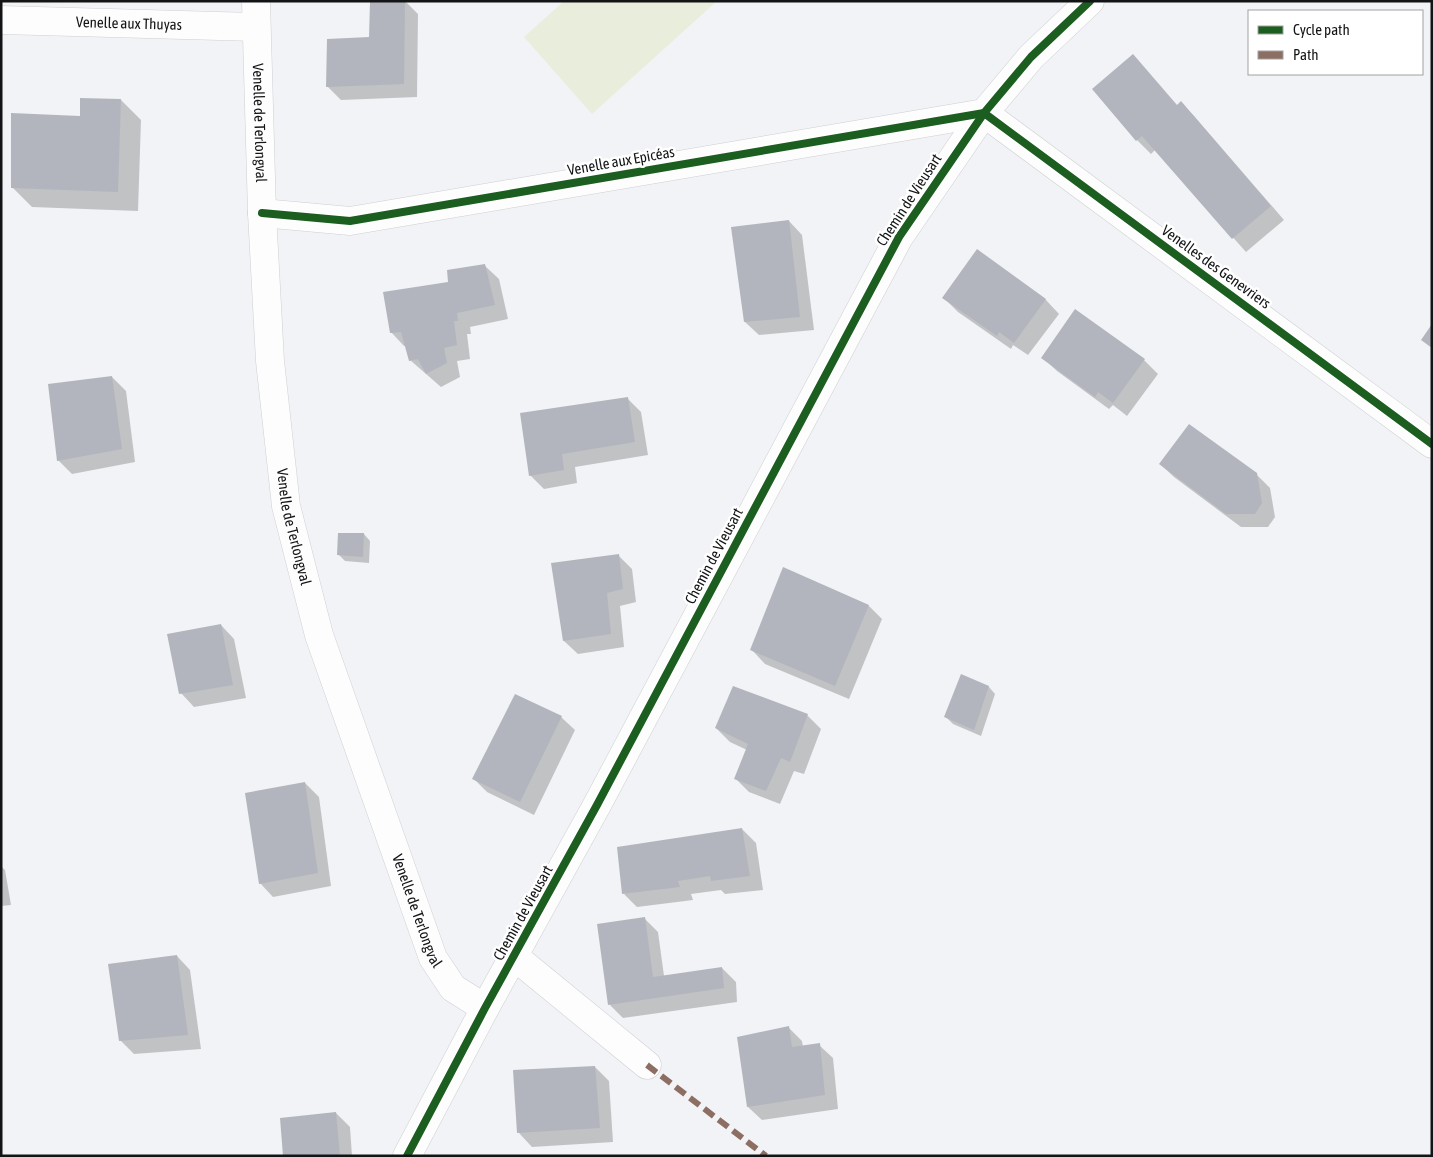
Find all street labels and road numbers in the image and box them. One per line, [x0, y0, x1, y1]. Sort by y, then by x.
street label: Venelle aux Thuyas [76, 13, 182, 33]
street label: Venelle de Terlongval [250, 63, 270, 183]
street label: Venelle aux Epicéas [566, 143, 676, 178]
street label: Chemin de Vieusart [873, 151, 945, 249]
street label: Venelles des Genevriers [1159, 221, 1274, 312]
street label: Venelle de Terlongval [274, 468, 315, 587]
street label: Chemin de Vieusart [681, 505, 746, 607]
street label: Venelle de Terlongval [389, 852, 446, 970]
street label: Chemin de Vieusart [489, 862, 556, 963]

